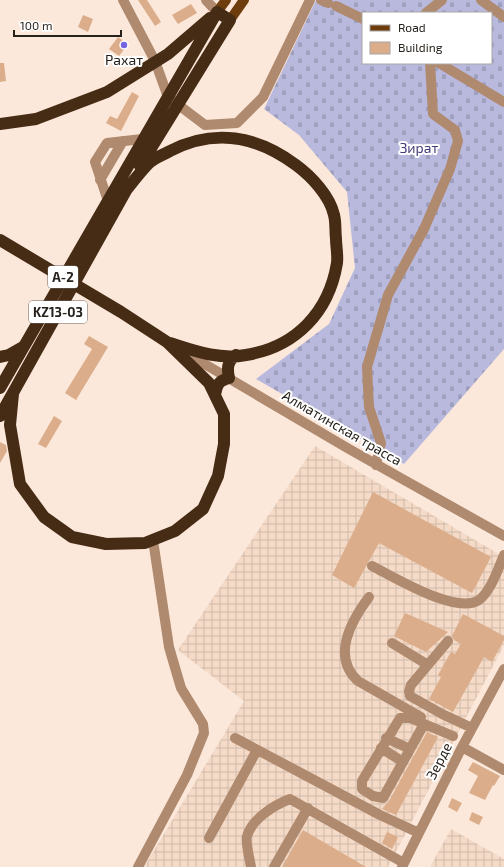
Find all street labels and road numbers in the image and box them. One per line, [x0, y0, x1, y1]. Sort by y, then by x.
road number: A-2 [48, 266, 78, 288]
road number: KZ13-03 [29, 301, 87, 323]
street label: Алматинская трасса [280, 386, 405, 469]
street label: Зерде [422, 739, 455, 782]

